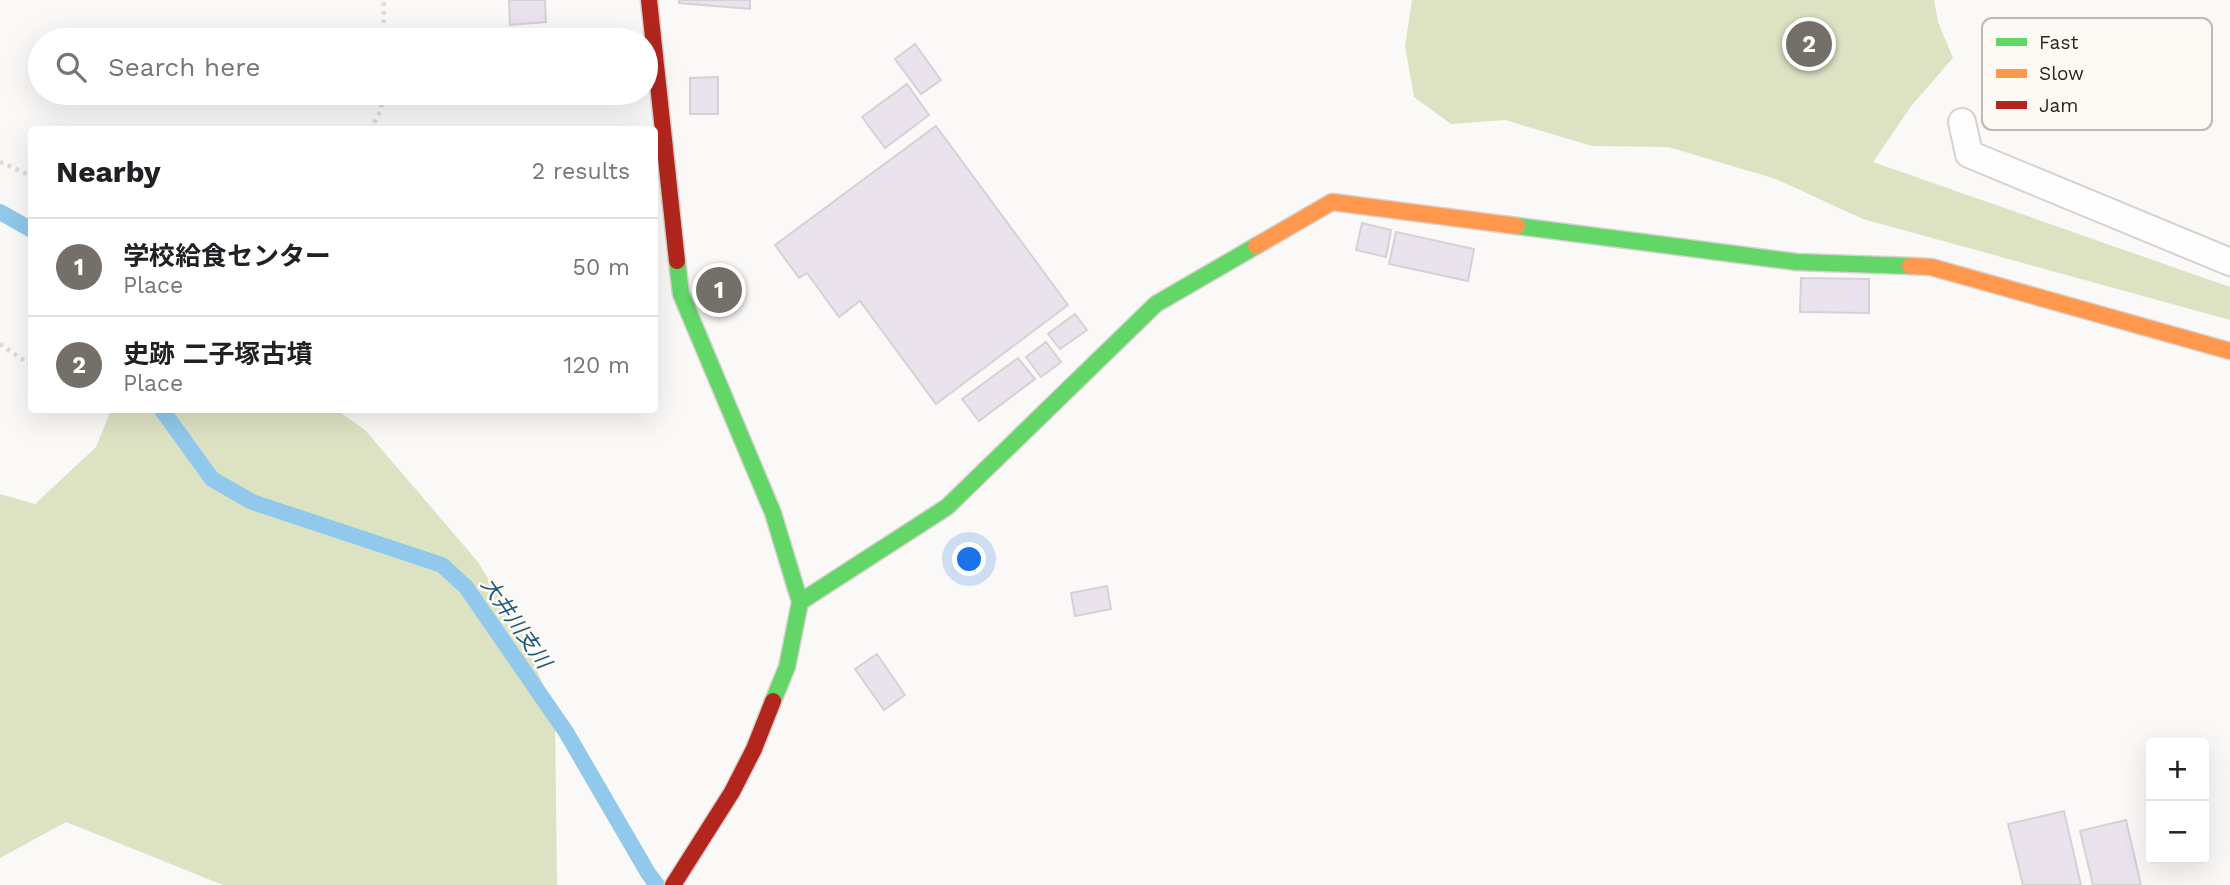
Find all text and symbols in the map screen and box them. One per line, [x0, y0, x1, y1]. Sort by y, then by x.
pin: 2 [1786, 18, 1832, 70]
legend [1982, 18, 2212, 130]
search box [28, 28, 658, 105]
text: Fast [2039, 31, 2078, 54]
icon: search [52, 48, 90, 86]
text: Search here [108, 52, 260, 82]
text: Slow [2039, 62, 2084, 85]
text: Jam [2039, 94, 2078, 117]
text: Nearby [56, 154, 161, 189]
text: 2 results [532, 158, 630, 185]
text: 学校給食センター [123, 241, 331, 271]
text: 1 [74, 254, 84, 281]
text: 50 m [573, 254, 630, 281]
pin: 1 [696, 264, 742, 316]
text: Place [123, 272, 183, 299]
text: 史跡 二子塚古墳 [123, 339, 312, 369]
text: 2 [72, 352, 86, 379]
text: 120 m [564, 352, 630, 379]
text: Place [123, 370, 183, 397]
your location [952, 542, 986, 576]
water label: 大井川支川 [476, 573, 558, 675]
map controls [2146, 738, 2209, 864]
button: + [2146, 738, 2209, 801]
button: − [2146, 801, 2209, 864]

